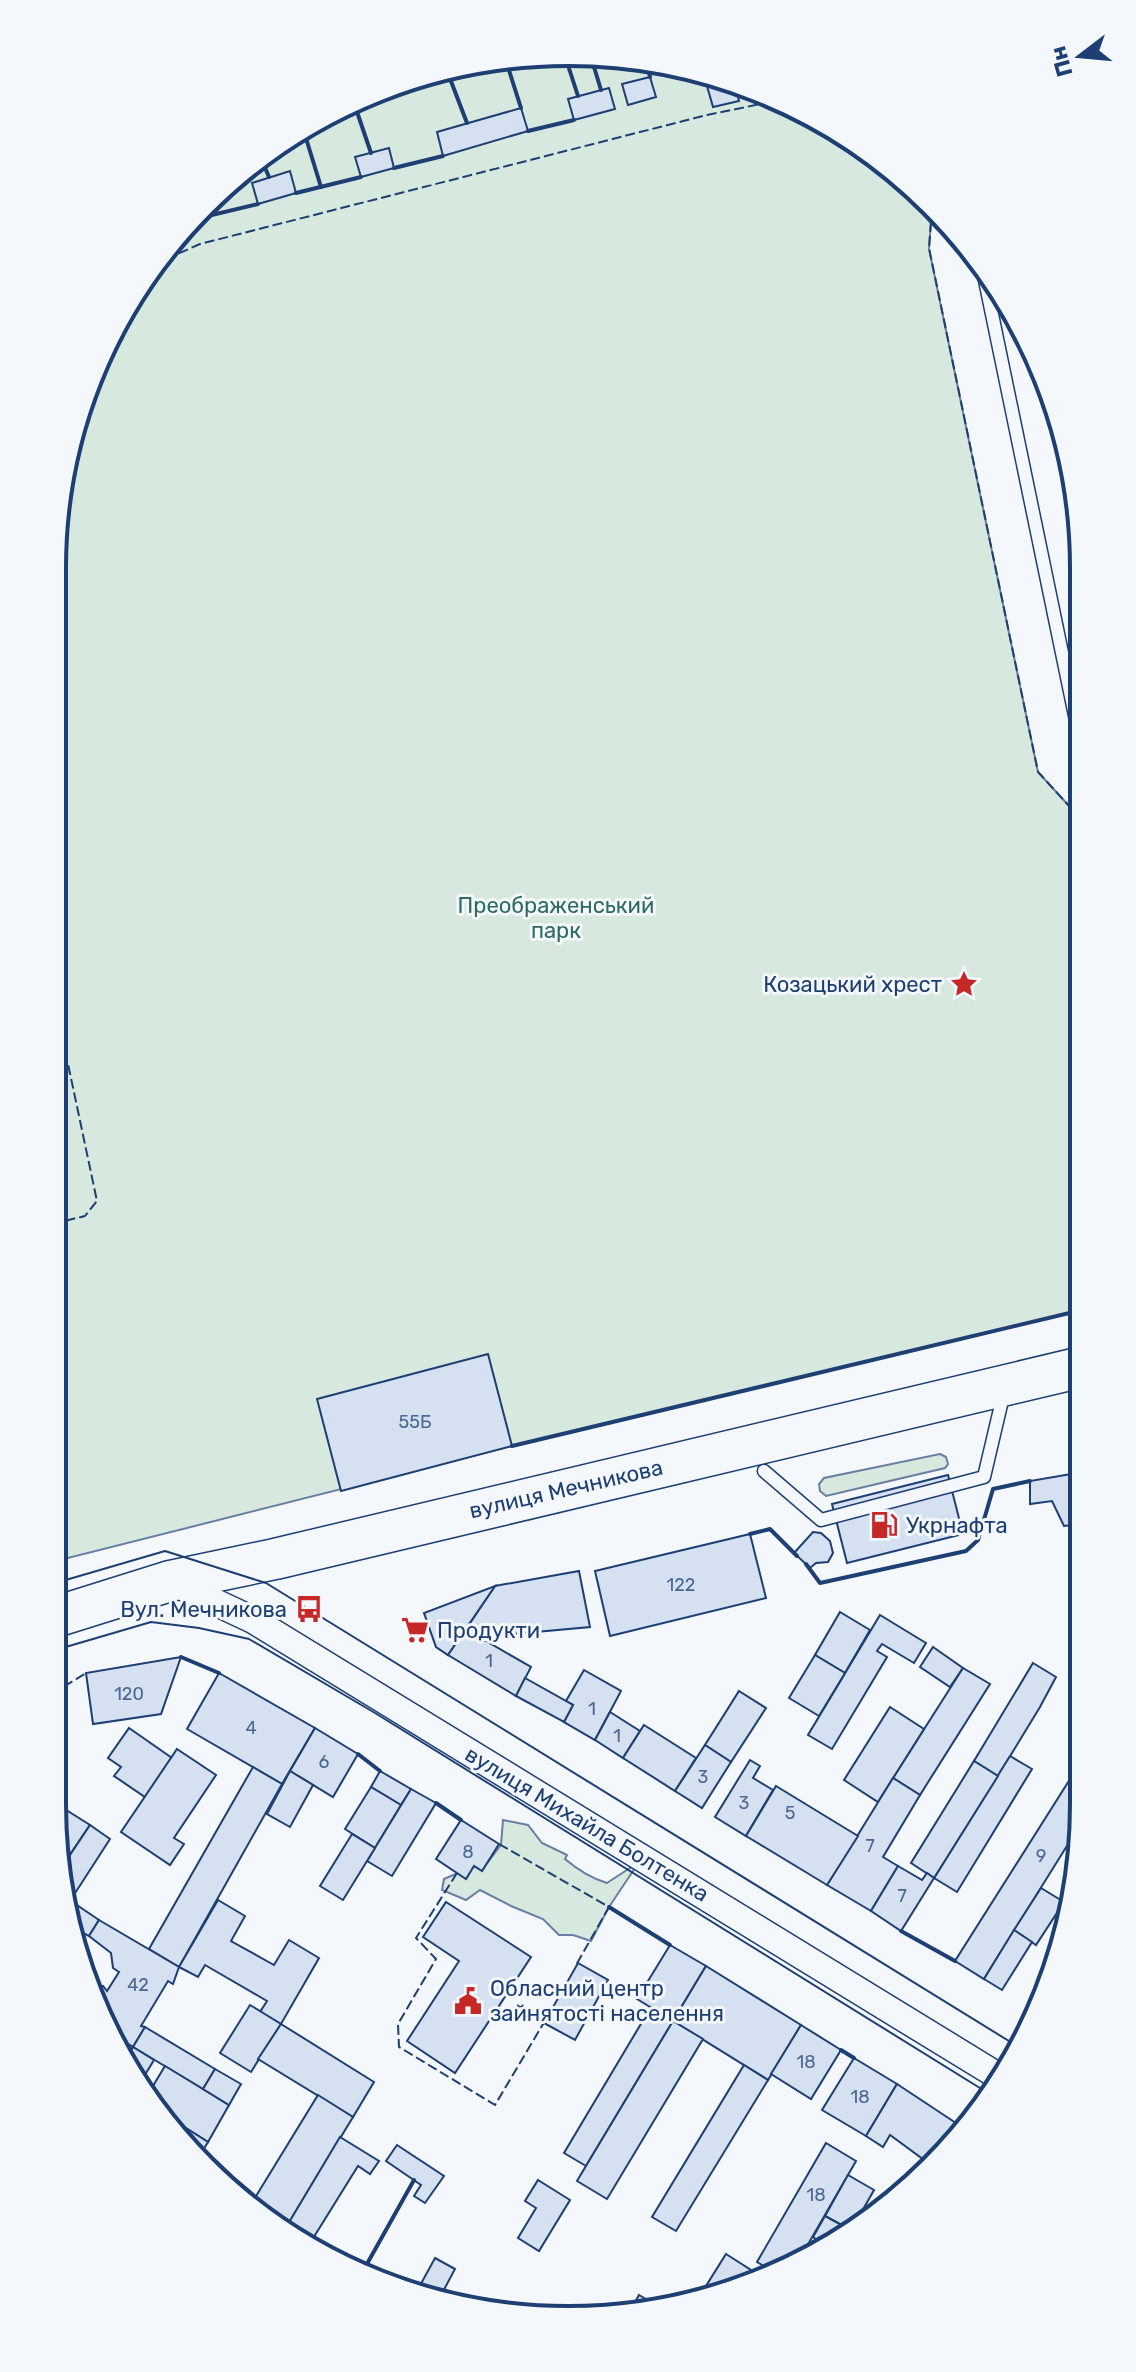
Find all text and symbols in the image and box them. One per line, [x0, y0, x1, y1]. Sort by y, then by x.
north arrow [1040, 16, 1120, 96]
text: Пн [1044, 43, 1078, 80]
park label: Преображенський парк [458, 892, 654, 944]
place icon: Козацький хрест [949, 969, 979, 999]
place label: Козацький хрест [763, 971, 942, 998]
house number: 55Б [399, 1411, 431, 1433]
street label: вулиця Мечникова [467, 1454, 665, 1524]
fuel station icon: Укрнафта [869, 1510, 899, 1540]
place label: Укрнафта [906, 1512, 1008, 1539]
house number: 122 [667, 1574, 695, 1596]
bus stop icon: Вул. Мечникова [294, 1594, 324, 1624]
place label: Вул. Мечникова [120, 1596, 287, 1623]
supermarket icon: Продукти [400, 1615, 430, 1645]
place label: Продукти [437, 1617, 540, 1644]
house number: 1 [485, 1650, 493, 1672]
house number: 120 [114, 1683, 144, 1705]
house number: 1 [588, 1698, 596, 1720]
house number: 4 [245, 1717, 257, 1739]
house number: 1 [613, 1725, 621, 1747]
street label: вулиця Михайла Болтенка [460, 1740, 714, 1908]
house number: 6 [319, 1751, 330, 1773]
house number: 3 [698, 1766, 708, 1788]
house number: 3 [739, 1792, 749, 1814]
house number: 5 [785, 1802, 795, 1824]
house number: 7 [865, 1835, 875, 1857]
house number: 8 [462, 1841, 474, 1863]
house number: 9 [1036, 1845, 1046, 1867]
house number: 7 [897, 1885, 907, 1907]
house number: 42 [127, 1974, 149, 1996]
place label: Обласний центр зайнятості населення [490, 1975, 724, 2027]
public building icon: Обласний центр зайнятості населення [453, 1986, 483, 2016]
house number: 18 [796, 2051, 816, 2073]
house number: 18 [850, 2086, 870, 2108]
house number: 18 [806, 2184, 826, 2206]

